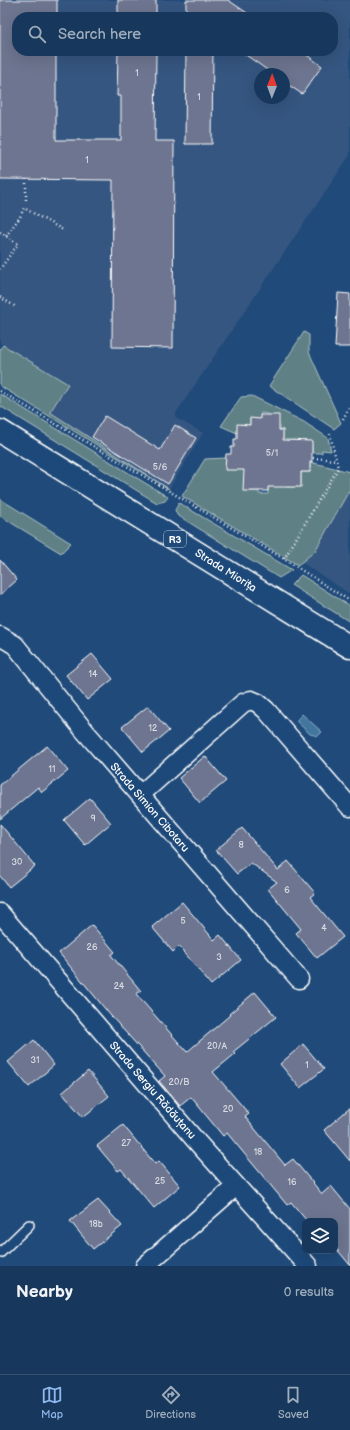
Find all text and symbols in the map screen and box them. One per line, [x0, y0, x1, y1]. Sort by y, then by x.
search box [12, 12, 338, 56]
icon: search [26, 23, 48, 45]
text: Search here [58, 25, 141, 44]
house number: 1 [135, 68, 139, 79]
north arrow [254, 68, 290, 104]
house number: 1 [197, 92, 201, 103]
house number: 1 [85, 155, 89, 166]
house number: 5/1 [266, 448, 278, 459]
house number: 5/6 [153, 462, 168, 473]
road number: R3 [164, 531, 186, 547]
street label: Strada Miorița [193, 546, 259, 594]
house number: 14 [89, 669, 98, 680]
house number: 12 [149, 723, 158, 734]
street label: Strada Simion Cibotaru [107, 760, 192, 854]
house number: 11 [49, 764, 55, 775]
house number: 9 [90, 813, 96, 824]
house number: 8 [238, 840, 244, 851]
house number: 30 [12, 857, 22, 868]
house number: 6 [284, 885, 290, 896]
house number: 5 [180, 916, 186, 927]
house number: 4 [321, 923, 327, 934]
house number: 26 [87, 942, 98, 953]
house number: 3 [216, 952, 222, 963]
house number: 24 [114, 981, 125, 992]
street label: Strada Sergiu Rădăuțanu [107, 1039, 198, 1142]
house number: 20/A [207, 1041, 228, 1052]
house number: 31 [30, 1055, 40, 1066]
house number: 1 [305, 1060, 309, 1071]
house number: 20/B [169, 1077, 189, 1088]
house number: 20 [223, 1104, 233, 1115]
house number: 27 [121, 1138, 131, 1149]
house number: 18 [254, 1147, 262, 1158]
house number: 25 [155, 1176, 165, 1187]
house number: 16 [288, 1177, 297, 1188]
map controls [302, 1218, 338, 1254]
button: layers [302, 1218, 338, 1254]
house number: 18b [89, 1219, 103, 1230]
text: Nearby [16, 1282, 73, 1302]
text: 0 results [284, 1284, 334, 1300]
tab: Map [41, 1384, 63, 1421]
tab: Directions [145, 1384, 196, 1421]
tab: Saved [278, 1384, 309, 1421]

